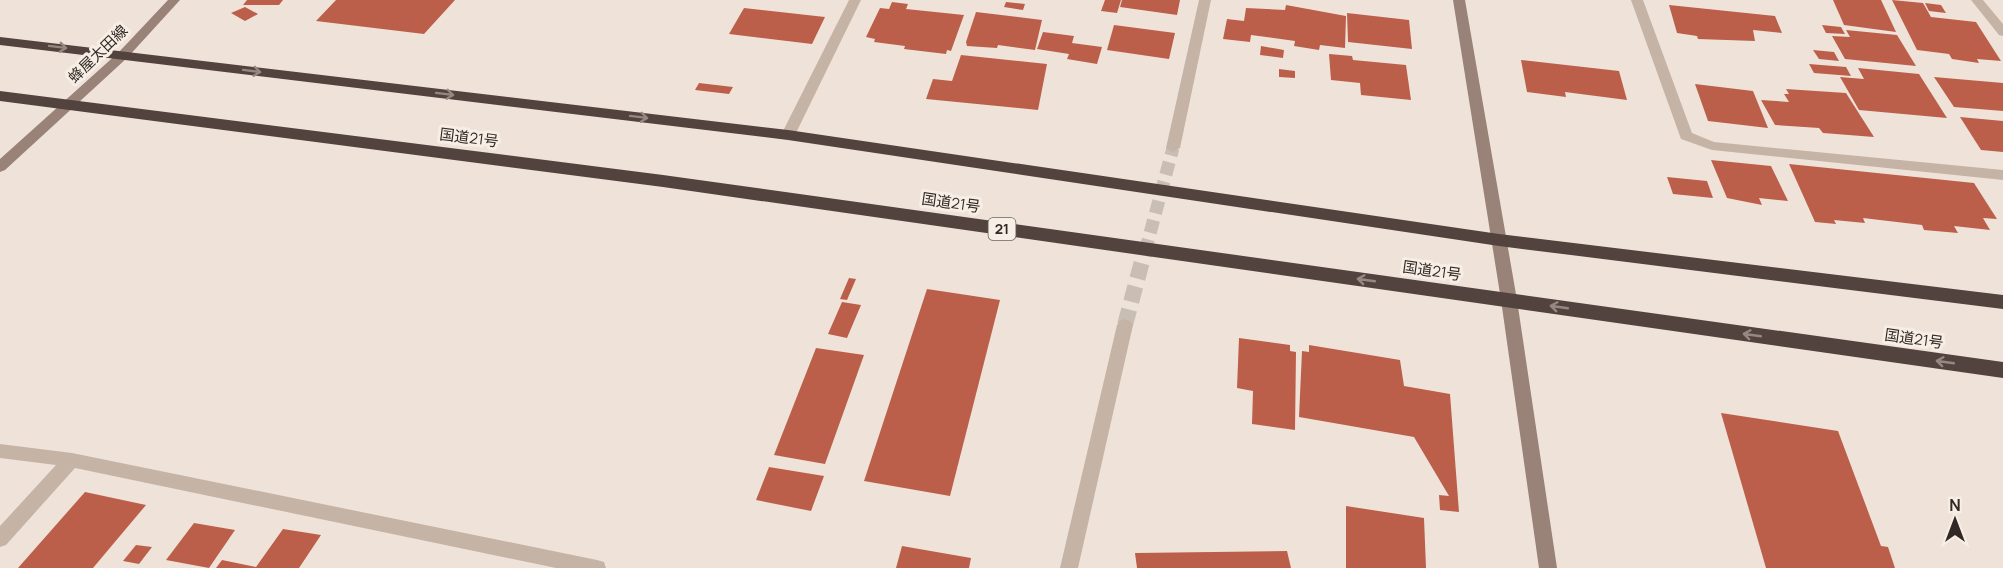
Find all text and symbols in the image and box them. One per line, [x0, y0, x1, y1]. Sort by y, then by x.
street label: 蜂屋太田線 [63, 20, 132, 87]
one-way arrow [48, 42, 68, 53]
one-way arrow [241, 65, 261, 76]
one-way arrow [435, 89, 455, 100]
one-way arrow [628, 112, 648, 123]
street label: 国道21号 [438, 123, 500, 152]
street label: 国道21号 [920, 188, 982, 217]
road number: 21 [988, 218, 1016, 240]
street label: 国道21号 [1401, 256, 1463, 285]
one-way arrow [1356, 274, 1376, 285]
one-way arrow [1549, 302, 1569, 313]
street label: 国道21号 [1883, 324, 1945, 353]
one-way arrow [1743, 329, 1762, 340]
one-way arrow [1936, 356, 1955, 367]
north arrow [1925, 490, 1985, 550]
text: N [1949, 494, 1961, 516]

